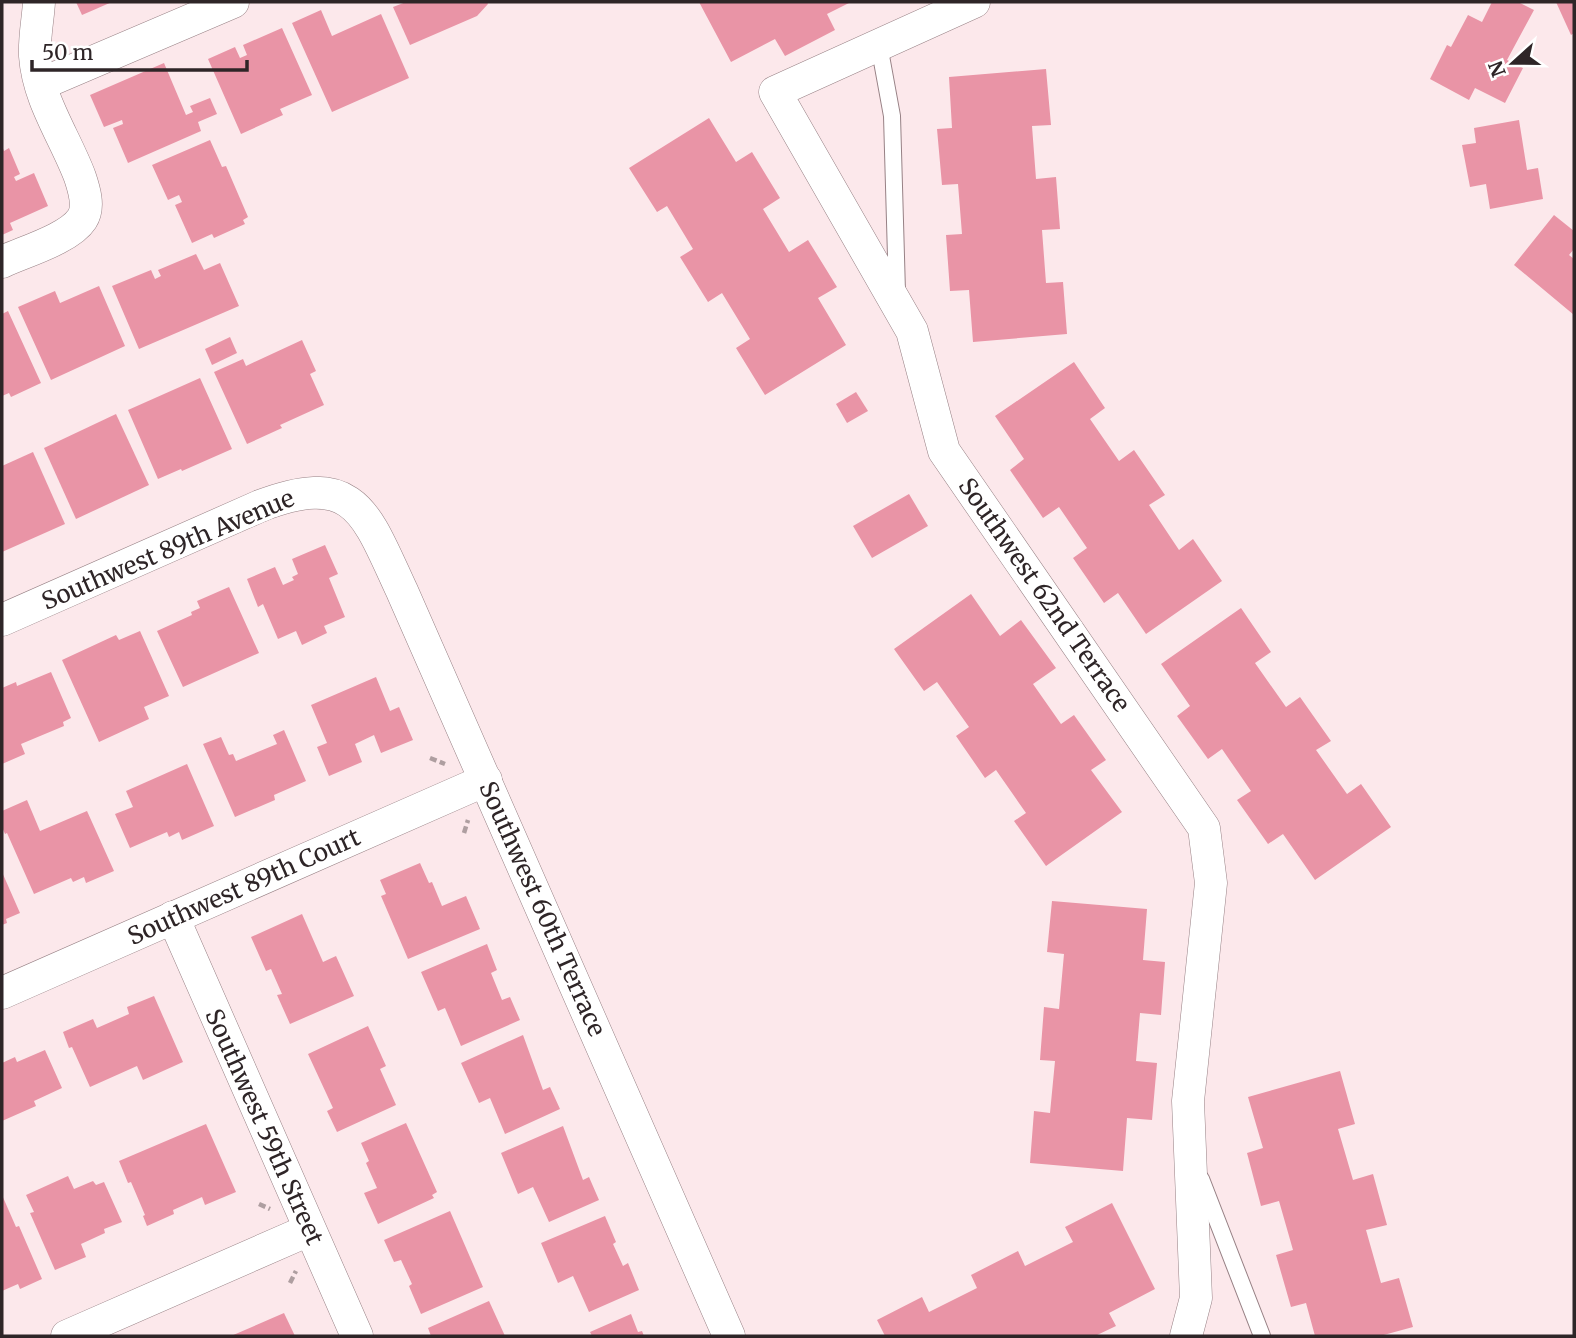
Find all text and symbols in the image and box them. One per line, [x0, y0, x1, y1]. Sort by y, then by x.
scale bar [32, 28, 247, 72]
north arrow [1478, 28, 1548, 98]
text: 50 m [42, 39, 93, 66]
text: N [1483, 58, 1511, 80]
street label: Southwest 62nd Terrace [952, 472, 1137, 718]
street label: Southwest 89th Avenue [37, 482, 299, 617]
street label: Southwest 60th Terrace [472, 777, 613, 1041]
street label: Southwest 89th Court [123, 821, 366, 952]
street label: Southwest 59th Street [198, 1004, 331, 1250]

